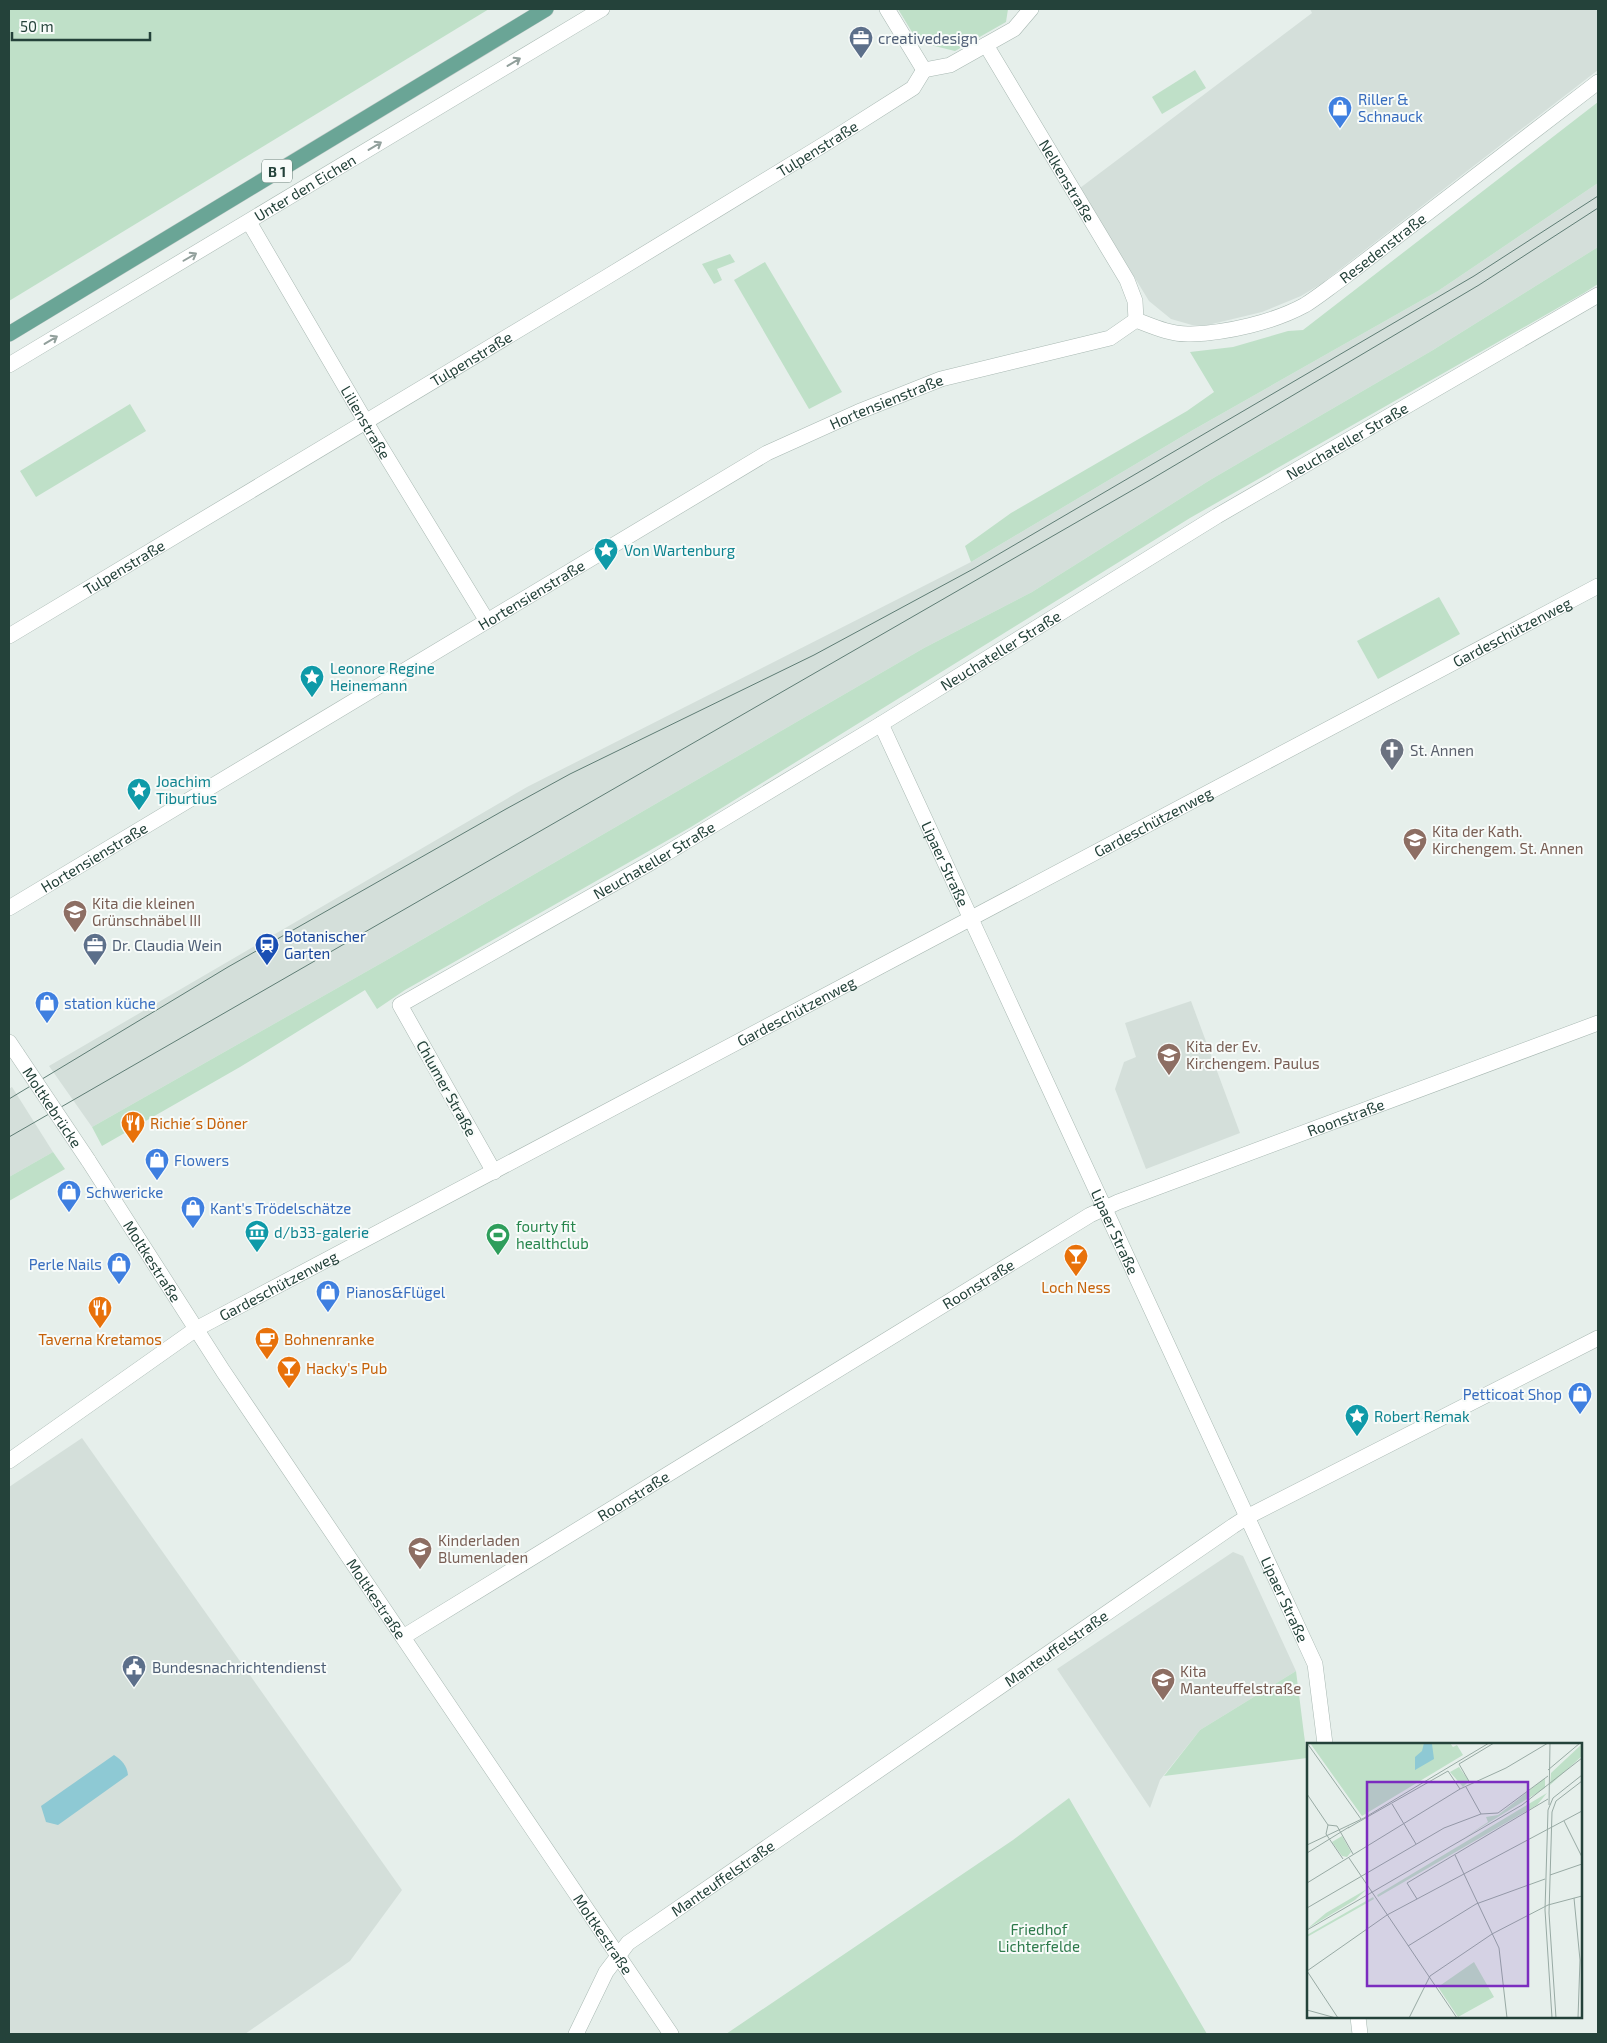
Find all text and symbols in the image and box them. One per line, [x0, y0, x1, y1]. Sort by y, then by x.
scale bar [12, 10, 150, 42]
text: 50 m [20, 17, 54, 35]
office icon: creativedesign [848, 25, 874, 59]
place label: creativedesign [878, 29, 978, 47]
one-way arrow [506, 56, 520, 66]
place label: Riller & Schnauck [1358, 90, 1423, 125]
shop icon: Riller & Schnauck [1327, 95, 1353, 129]
street label: Tulpenstraße [774, 116, 861, 180]
street label: Nelkenstraße [1036, 136, 1099, 225]
one-way arrow [367, 141, 381, 151]
street label: Unter den Eichen [251, 150, 359, 225]
road number: B 1 [262, 160, 292, 182]
street label: Resedenstraße [1336, 209, 1429, 287]
one-way arrow [183, 251, 197, 261]
street label: Tulpenstraße [427, 327, 515, 390]
one-way arrow [43, 334, 57, 344]
street label: Hortensienstraße [827, 370, 946, 433]
street label: Lilienstraße [338, 382, 395, 462]
street label: Neuchateller Straße [1283, 398, 1411, 483]
street label: Tulpenstraße [80, 536, 168, 598]
place icon: Von Wartenburg [593, 537, 619, 571]
place label: Von Wartenburg [624, 541, 736, 559]
street label: Hortensienstraße [475, 556, 588, 633]
street label: Gardeschützenweg [1450, 593, 1575, 670]
street label: Neuchateller Straße [937, 606, 1064, 694]
place label: Leonore Regine Heinemann [330, 659, 435, 694]
place icon: Leonore Regine Heinemann [299, 664, 325, 698]
church icon: St. Annen [1379, 737, 1405, 771]
place label: St. Annen [1410, 741, 1474, 759]
place label: Joachim Tiburtius [156, 772, 217, 807]
place icon: Joachim Tiburtius [126, 777, 152, 811]
street label: Gardeschützenweg [1091, 783, 1216, 861]
street label: Neuchateller Straße [590, 817, 718, 903]
street label: Hortensienstraße [37, 818, 150, 896]
street label: Lipaer Straße [918, 818, 973, 909]
place label: Kita der Kath. Kirchengem. St. Annen [1432, 822, 1584, 857]
school or university icon: Kita der Kath. Kirchengem. St. Annen [1402, 827, 1428, 861]
place label: Kita die kleinen Grünschnäbel III [92, 894, 201, 929]
school or university icon: Kita die kleinen Grünschnäbel III [62, 899, 88, 933]
place label: Botanischer Garten [284, 927, 366, 962]
office icon: Dr. Claudia Wein [82, 932, 108, 966]
station icon: Botanischer Garten [254, 932, 280, 966]
place label: Dr. Claudia Wein [112, 936, 222, 954]
street label: Gardeschützenweg [734, 972, 859, 1050]
shop icon: station küche [34, 990, 60, 1024]
place label: station küche [64, 994, 156, 1012]
street label: Chlumer Straße [413, 1037, 481, 1139]
place label: Kita der Ev. Kirchengem. Paulus [1186, 1037, 1320, 1072]
school or university icon: Kita der Ev. Kirchengem. Paulus [1156, 1042, 1182, 1076]
street label: Moltkebrücke [19, 1063, 86, 1151]
street label: Roonstraße [1305, 1095, 1387, 1140]
restaurant icon: Richie´s Döner [120, 1110, 146, 1144]
place label: Richie´s Döner [150, 1114, 248, 1132]
shop icon: Flowers [144, 1147, 170, 1181]
place label: Flowers [174, 1151, 229, 1169]
shop icon: Schwericke [56, 1179, 82, 1213]
place label: Schwericke [86, 1183, 163, 1201]
street label: Lipaer Straße [1088, 1186, 1143, 1277]
shop icon: Kant's Trödelschätze [180, 1195, 206, 1229]
place label: Kant's Trödelschätze [210, 1199, 351, 1217]
street label: Moltkestraße [120, 1217, 185, 1305]
place label: fourty fit healthclub [516, 1217, 589, 1252]
museum icon: d/b33-galerie [244, 1219, 270, 1253]
sports icon: fourty fit healthclub [485, 1222, 511, 1256]
place label: d/b33-galerie [274, 1223, 369, 1241]
bar icon: Loch Ness [1063, 1243, 1089, 1277]
street label: Gardeschützenweg [216, 1246, 341, 1324]
shop icon: Perle Nails [106, 1251, 132, 1285]
place label: Perle Nails [29, 1255, 102, 1273]
street label: Roonstraße [939, 1255, 1017, 1313]
place label: Loch Ness [1041, 1278, 1111, 1296]
shop icon: Pianos&Flügel [315, 1279, 341, 1313]
place label: Pianos&Flügel [346, 1283, 446, 1301]
restaurant icon: Taverna Kretamos [87, 1295, 113, 1329]
cafe icon: Bohnenranke [254, 1326, 280, 1360]
place label: Taverna Kretamos [38, 1330, 162, 1348]
place label: Bohnenranke [284, 1330, 374, 1348]
bar icon: Hacky's Pub [276, 1355, 302, 1389]
place label: Hacky's Pub [306, 1359, 387, 1377]
shop icon: Petticoat Shop [1567, 1381, 1593, 1415]
place label: Petticoat Shop [1463, 1385, 1562, 1403]
place icon: Robert Remak [1344, 1403, 1370, 1437]
place label: Robert Remak [1374, 1407, 1470, 1425]
street label: Roonstraße [594, 1467, 672, 1524]
place label: Kinderladen Blumenladen [438, 1531, 528, 1566]
school or university icon: Kinderladen Blumenladen [407, 1536, 433, 1570]
street label: Lipaer Straße [1258, 1554, 1313, 1645]
street label: Moltkestraße [343, 1555, 410, 1642]
street label: Manteuffelstraße [1001, 1606, 1111, 1690]
public building icon: Bundesnachrichtendienst [121, 1654, 147, 1688]
place label: Bundesnachrichtendienst [152, 1658, 327, 1676]
place label: Kita Manteuffelstraße [1180, 1662, 1301, 1697]
school or university icon: Kita Manteuffelstraße [1150, 1667, 1176, 1701]
inset map [1307, 1743, 1582, 2018]
street label: Manteuffelstraße [667, 1836, 778, 1920]
street label: Moltkestraße [570, 1890, 637, 1978]
park label: Friedhof Lichterfelde [998, 1920, 1080, 1955]

